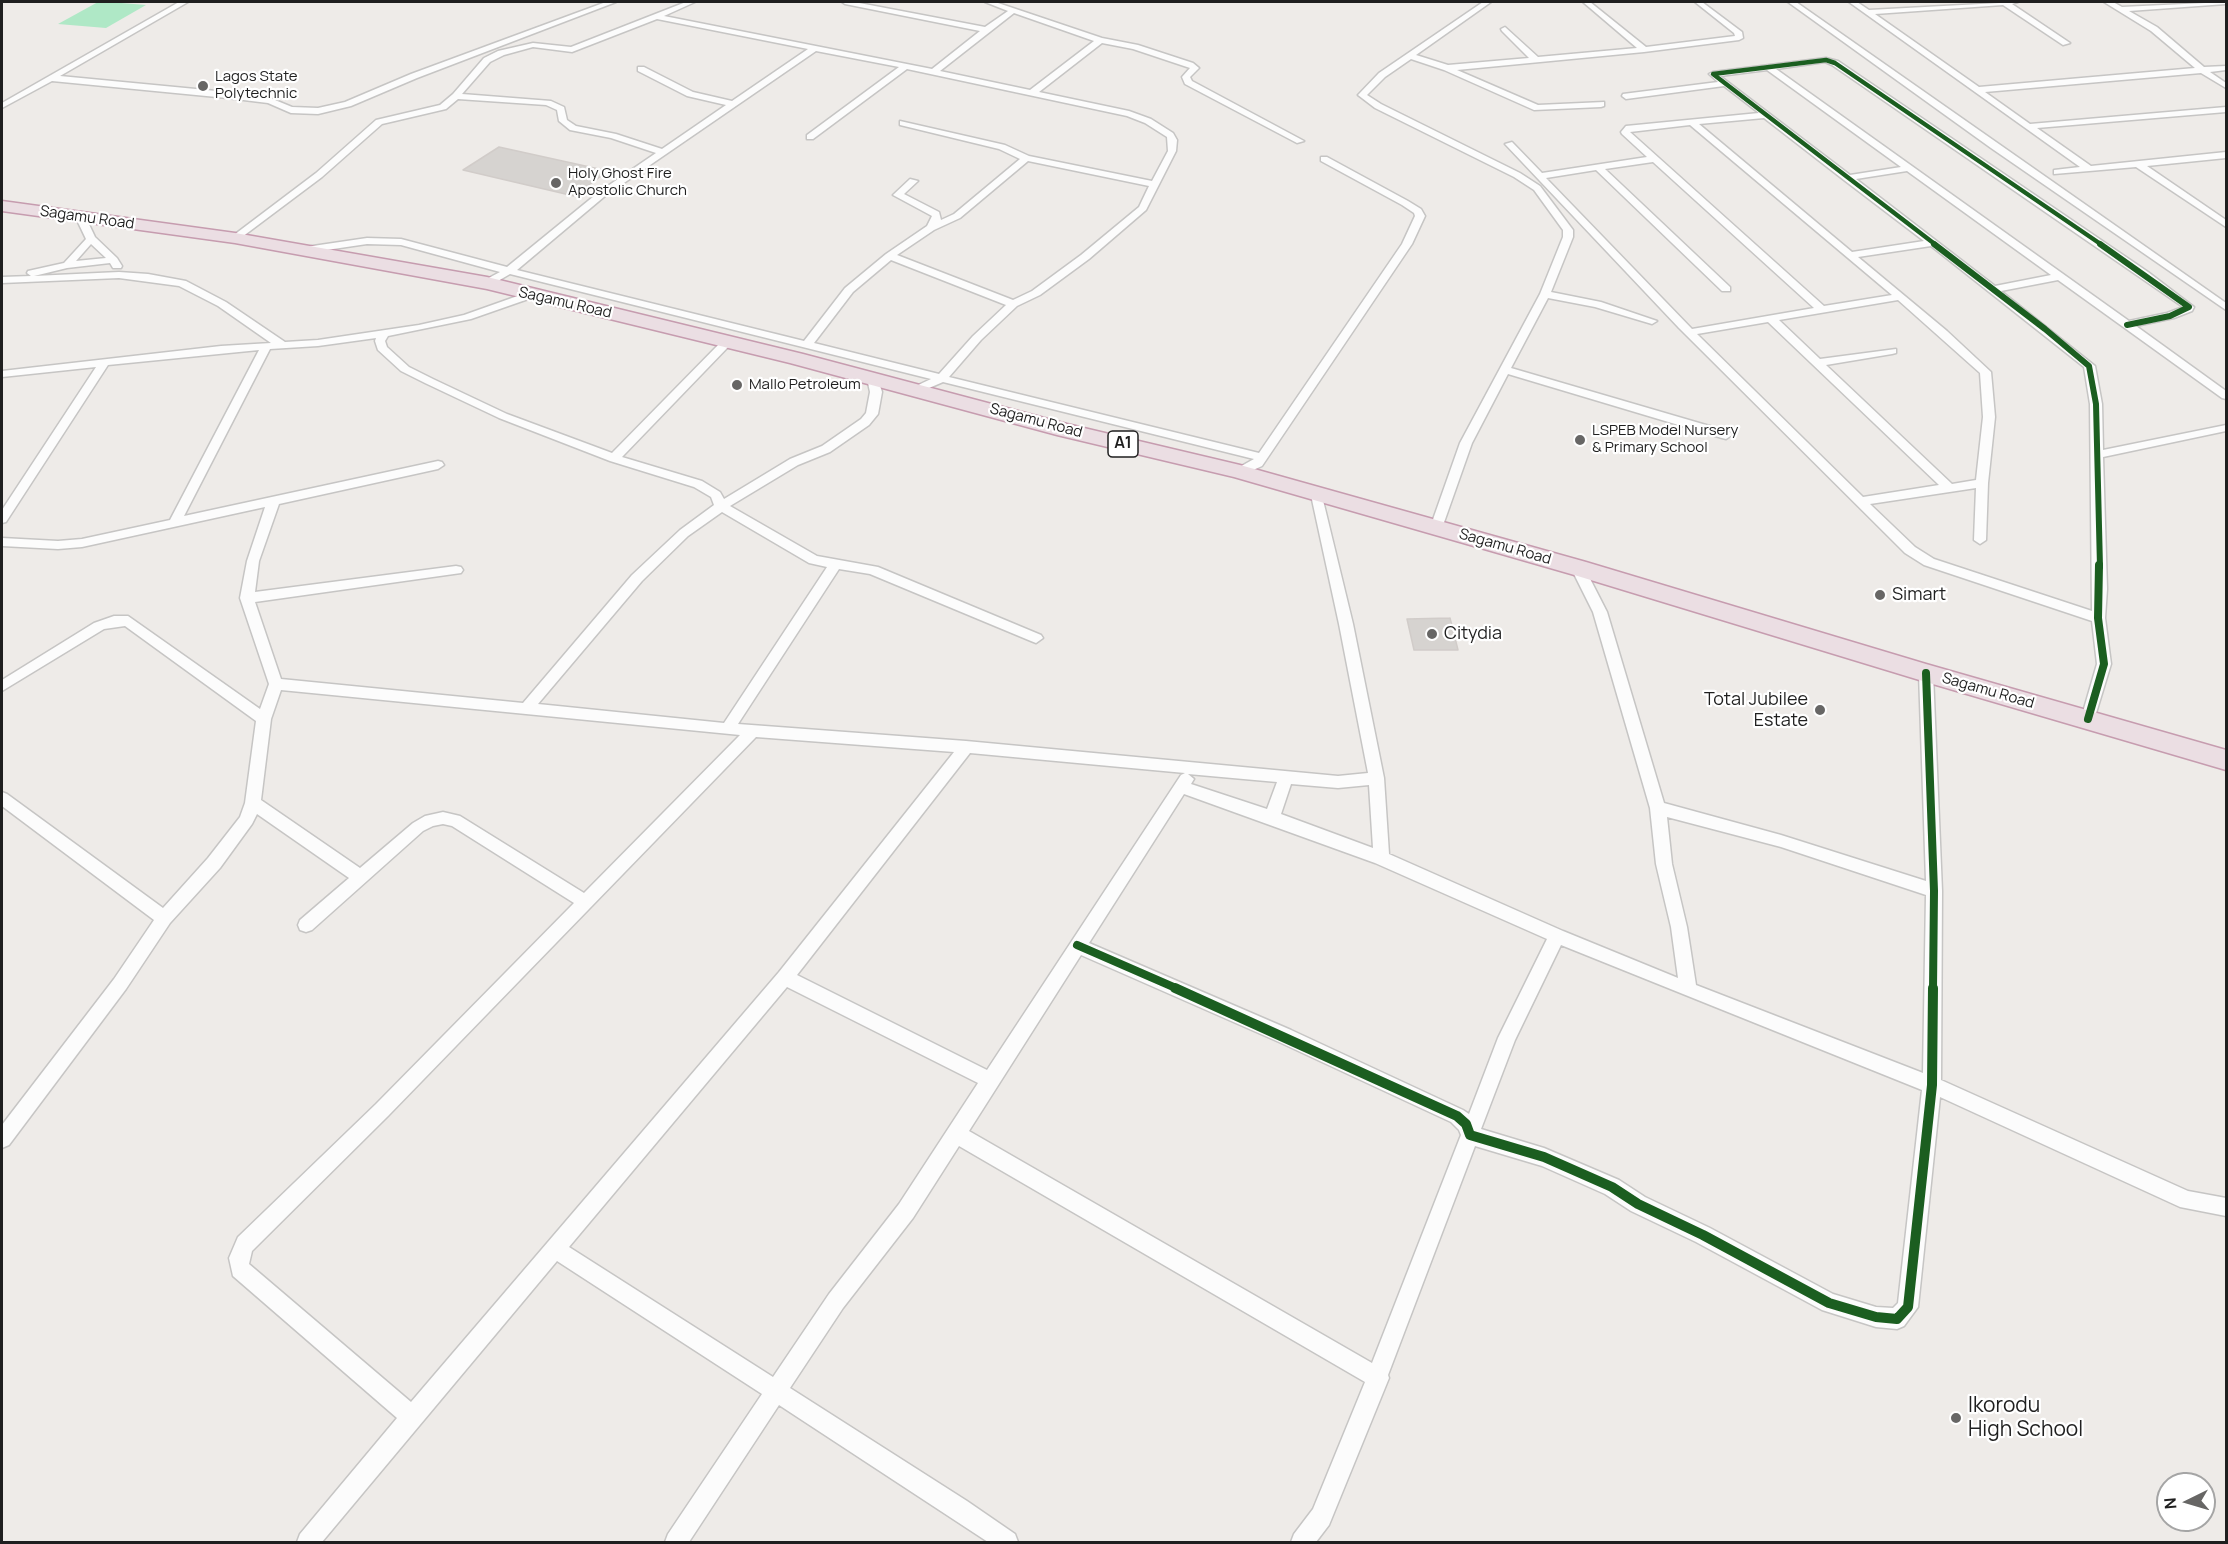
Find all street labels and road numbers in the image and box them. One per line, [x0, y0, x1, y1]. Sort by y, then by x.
street label: Sagamu Road [39, 202, 135, 234]
street label: Sagamu Road [517, 284, 613, 322]
street label: Sagamu Road [988, 400, 1084, 442]
road number: A1 [1108, 431, 1138, 457]
street label: Sagamu Road [1457, 525, 1553, 569]
street label: Sagamu Road [1940, 669, 2036, 713]

